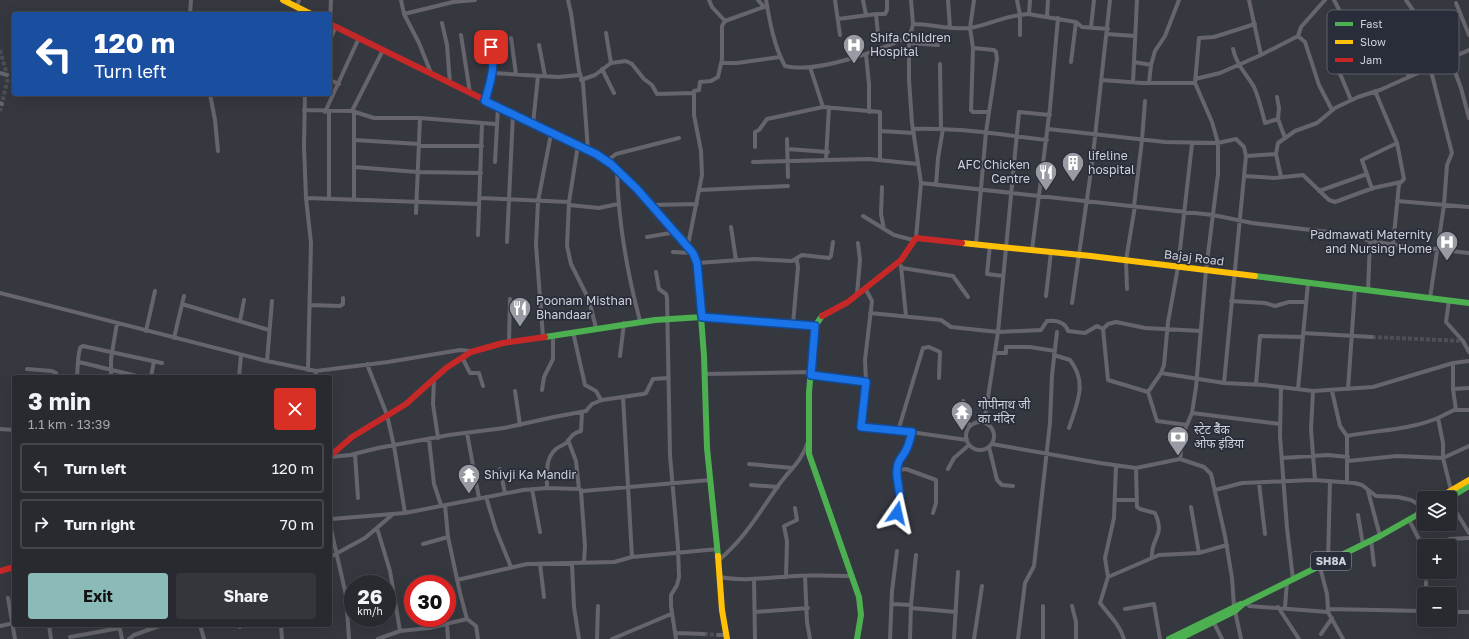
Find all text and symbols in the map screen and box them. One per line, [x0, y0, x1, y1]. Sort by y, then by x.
legend [1327, 10, 1459, 74]
text: Fast [1360, 17, 1383, 30]
text: 120 m [94, 26, 175, 59]
icon: left [28, 28, 80, 80]
pin [474, 30, 508, 64]
place label: Shifa Children Hospital [870, 30, 951, 59]
hospital icon: Shifa Children Hospital [841, 32, 867, 65]
text: Slow [1360, 35, 1386, 48]
icon: arrive [480, 36, 502, 58]
text: Jam [1360, 53, 1382, 66]
text: Turn left [94, 60, 167, 82]
place label: lifeline hospital [1088, 148, 1135, 177]
building icon: lifeline hospital [1060, 150, 1086, 183]
place label: AFC Chicken Centre [958, 157, 1030, 186]
restaurant icon: AFC Chicken Centre [1033, 159, 1059, 192]
place label: Padmawati Maternity and Nursing Home [1310, 227, 1432, 256]
hospital icon: Padmawati Maternity and Nursing Home [1434, 229, 1460, 262]
street label: Bajaj Road [1163, 246, 1225, 269]
place label: Poonam Misthan Bhandaar [536, 293, 632, 322]
restaurant icon: Poonam Misthan Bhandaar [507, 295, 533, 328]
text: 3 min [28, 386, 91, 415]
button: close [274, 388, 316, 430]
place label: गोपीनाथ जी का मंदिर [978, 397, 1031, 426]
temple icon: गोपीनाथ जी का मंदिर [949, 399, 975, 432]
text: 1.1 km · 13:39 [28, 416, 110, 432]
place label: स्टेट बेैंक ओफ इंडिया [1194, 422, 1245, 451]
bank icon: स्टेट बेैंक ओफ इंडिया [1165, 424, 1191, 457]
icon: left [30, 457, 52, 479]
text: Turn left [64, 459, 126, 477]
text: 120 m [272, 459, 314, 477]
temple icon: Shivji Ka Mandir [456, 462, 482, 495]
place label: Shivji Ka Mandir [484, 467, 576, 482]
map controls [1417, 491, 1457, 627]
button: layers [1417, 491, 1457, 531]
position arrow [876, 492, 918, 534]
icon: right [30, 513, 52, 535]
text: Turn right [64, 515, 135, 533]
text: 70 m [280, 515, 314, 533]
button: + [1417, 539, 1457, 579]
road number: SH8A [1311, 552, 1351, 570]
button: Exit [28, 573, 168, 619]
button: Share [176, 573, 316, 619]
speed limit sign: 30 [404, 575, 456, 627]
text: 26 [358, 584, 382, 608]
button: − [1417, 587, 1457, 627]
text: km/h [357, 605, 383, 617]

